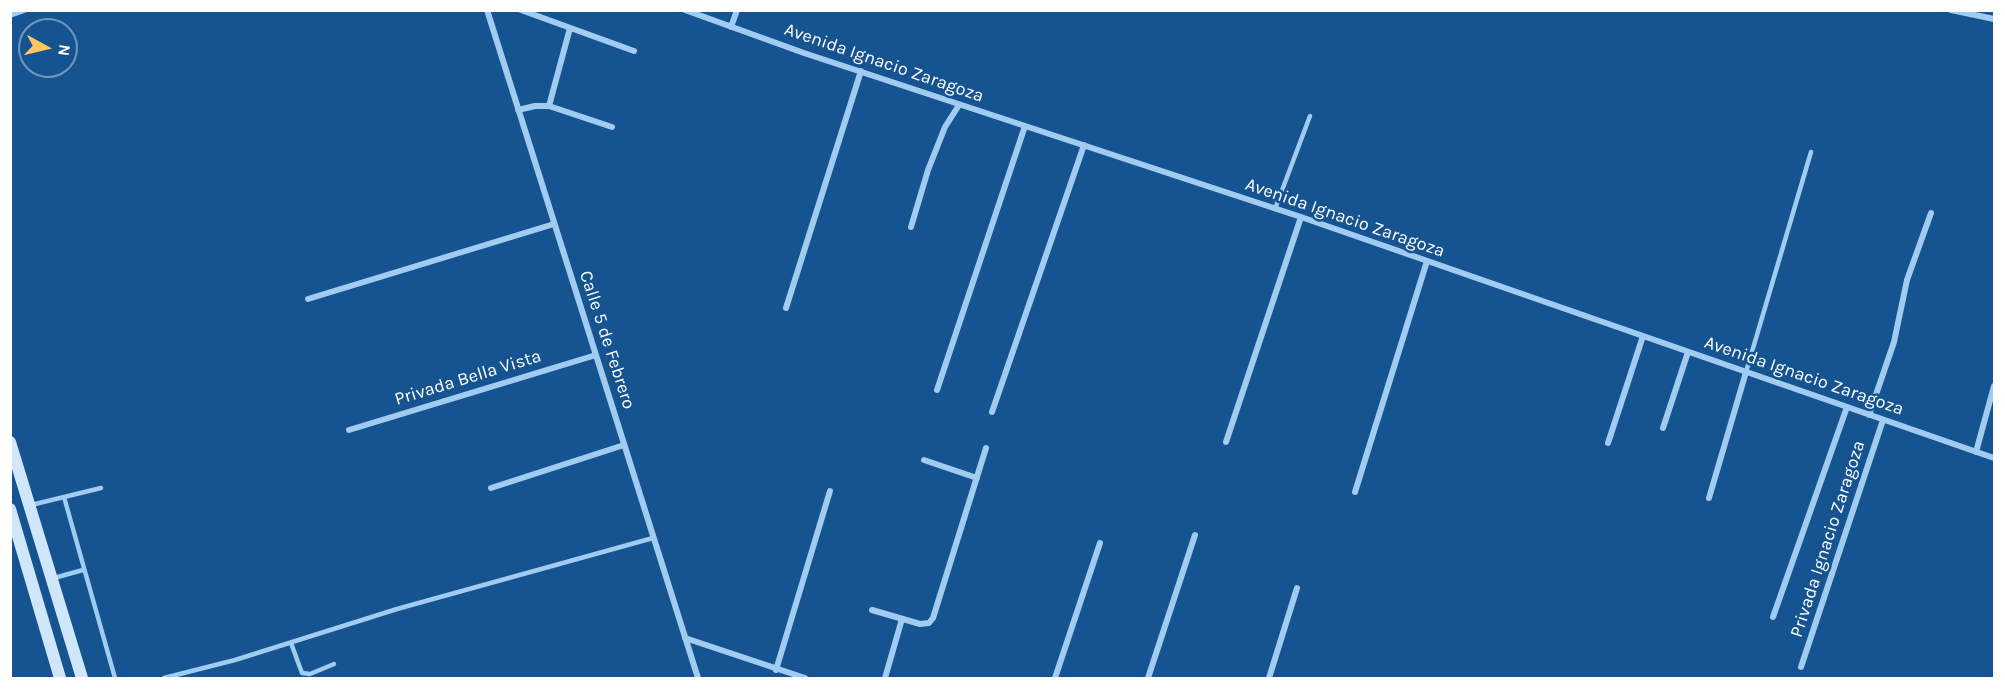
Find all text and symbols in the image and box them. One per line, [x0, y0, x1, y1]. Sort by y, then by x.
north arrow [18, 18, 78, 78]
street label: Avenida Ignacio Zaragoza [781, 19, 987, 107]
text: N [54, 43, 75, 57]
street label: Avenida Ignacio Zaragoza [1242, 174, 1448, 262]
street label: Calle 5 de Febrero [574, 268, 640, 412]
street label: Avenida Ignacio Zaragoza [1701, 332, 1907, 420]
street label: Privada Bella Vista [392, 345, 544, 411]
street label: Privada Ignacio Zaragoza [1786, 438, 1870, 640]

